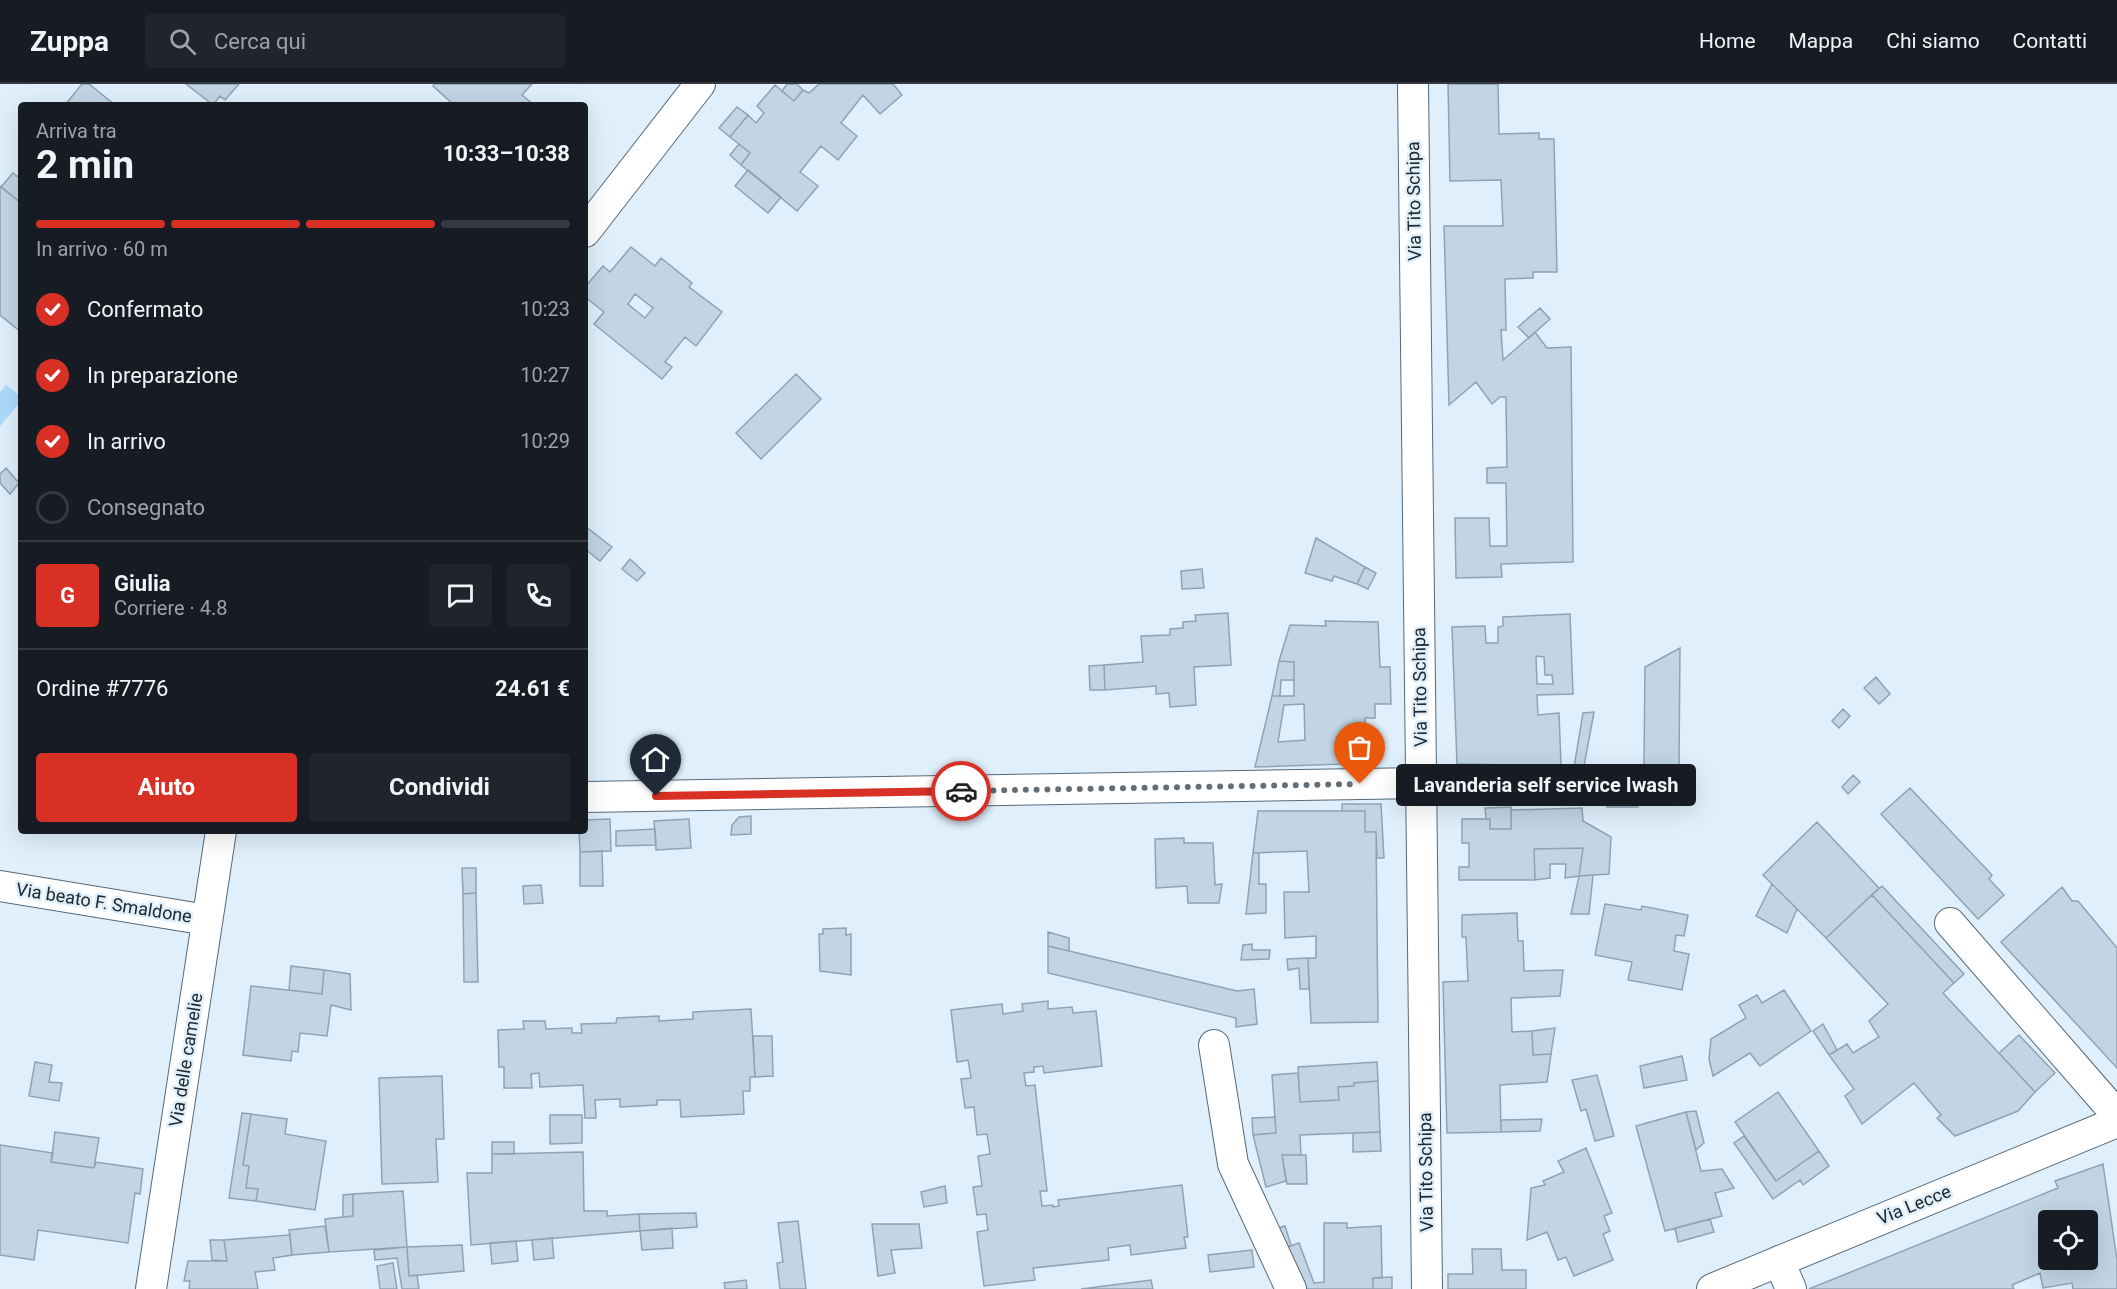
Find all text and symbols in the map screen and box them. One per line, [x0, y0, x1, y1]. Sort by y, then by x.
search box [145, 14, 565, 68]
text: Zuppa [30, 25, 109, 58]
icon: search [166, 25, 199, 58]
text: Cerca qui [214, 29, 306, 54]
text: Home [1699, 29, 1756, 53]
text: Mappa [1789, 29, 1853, 53]
text: Chi siamo [1886, 29, 1980, 53]
text: Contatti [2013, 29, 2087, 53]
text: Arriva tra [36, 119, 117, 143]
text: 10:33–10:38 [443, 141, 570, 166]
street label: Via Tito Schipa [1402, 141, 1425, 261]
text: 2 min [36, 142, 134, 188]
text: In arrivo · 60 m [36, 237, 168, 261]
icon: check [36, 293, 69, 326]
text: Confermato [87, 297, 203, 322]
text: 10:23 [520, 297, 570, 321]
icon: check [36, 359, 69, 392]
text: In preparazione [87, 363, 238, 388]
text: 10:27 [520, 363, 570, 387]
icon: check [36, 425, 69, 458]
text: In arrivo [87, 429, 166, 454]
text: 10:29 [520, 429, 570, 453]
text: Consegnato [87, 495, 205, 520]
button: chat [429, 564, 492, 627]
button: phone [507, 564, 570, 627]
text: Giulia [114, 571, 171, 596]
text: G [60, 583, 75, 608]
text: Corriere · 4.8 [114, 596, 228, 620]
street label: Via Tito Schipa [1408, 627, 1431, 747]
text: Ordine #7776 [36, 676, 168, 701]
text: 24.61 € [495, 676, 570, 701]
pin [1334, 722, 1385, 784]
icon: bag [1343, 731, 1376, 764]
pin [630, 734, 681, 796]
icon: home [639, 743, 672, 776]
button: Aiuto [36, 753, 297, 822]
button: Condividi [309, 753, 570, 822]
courier [931, 761, 991, 821]
callout: Lavanderia self service Iwash [1396, 763, 1696, 805]
text: Lavanderia self service Iwash [1413, 773, 1679, 797]
icon: car [945, 775, 978, 808]
street label: Via beato F. Smaldone [15, 878, 193, 927]
street label: Via delle camelie [165, 991, 206, 1128]
street label: Via Tito Schipa [1414, 1112, 1437, 1232]
street label: Via Lecce [1874, 1180, 1954, 1229]
map controls [2038, 1210, 2098, 1270]
button: locate [2038, 1210, 2098, 1270]

